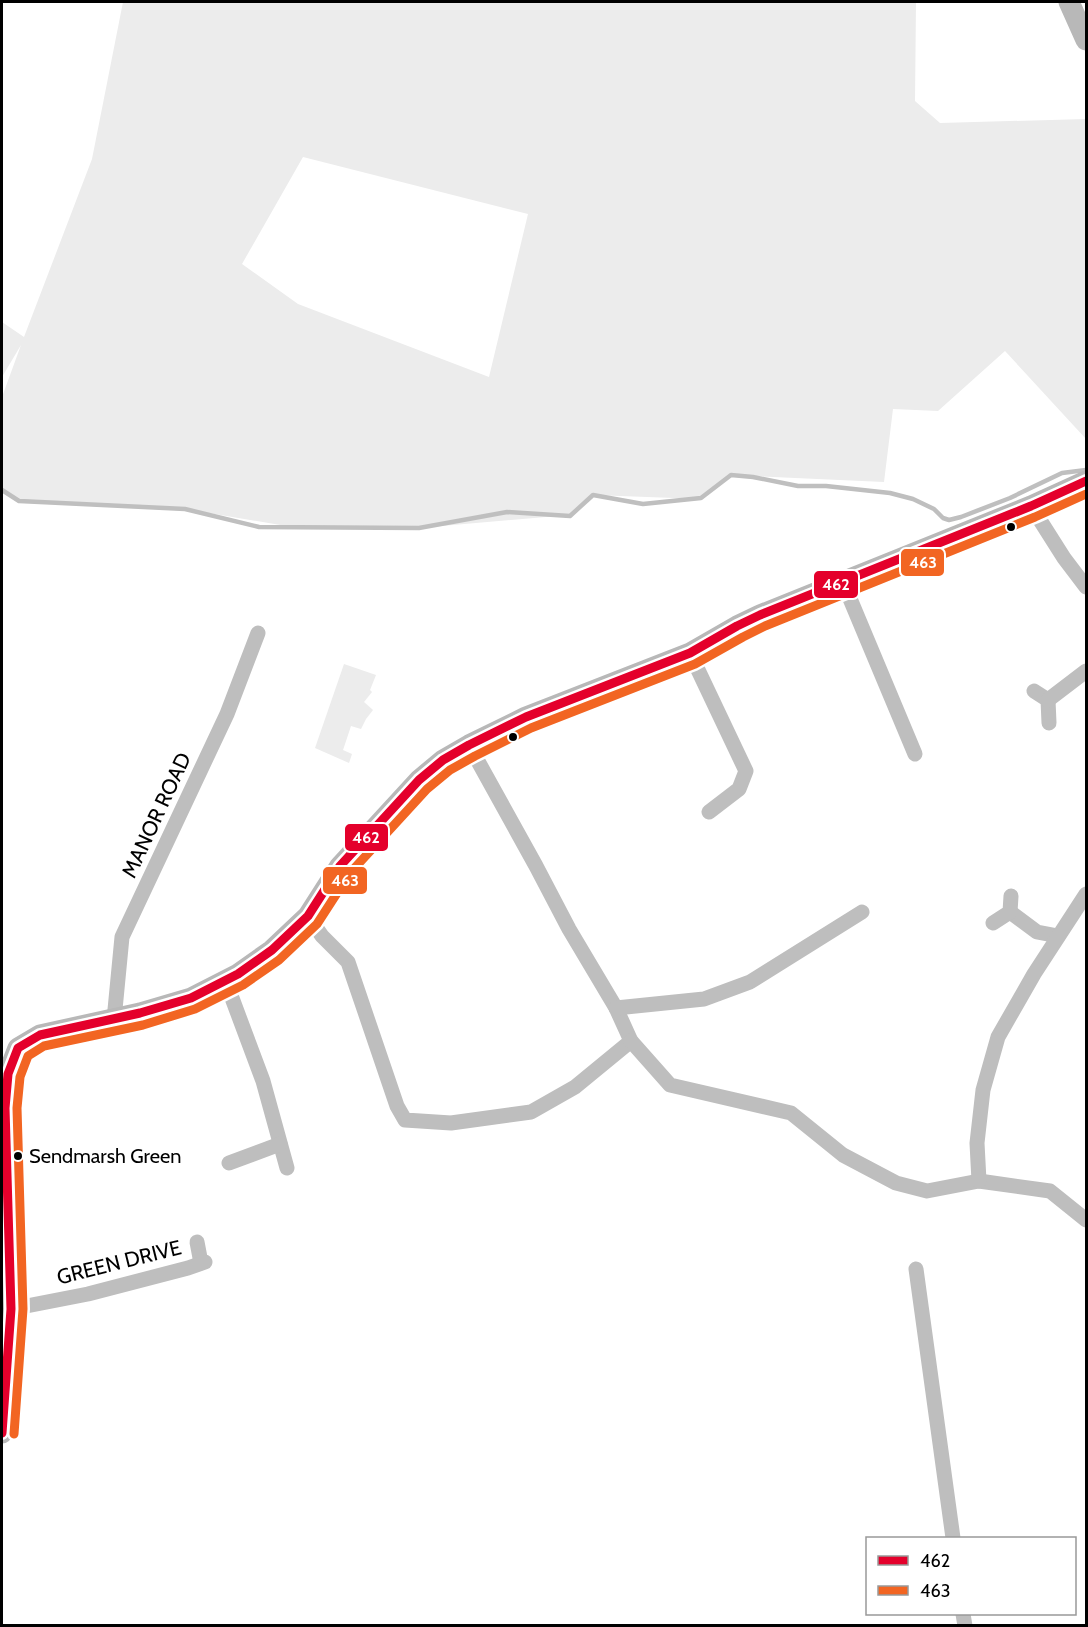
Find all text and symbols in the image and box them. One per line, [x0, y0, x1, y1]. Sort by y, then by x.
unlabelled marker [1005, 521, 1017, 533]
line badge: 463 [900, 548, 945, 577]
text: 463 [909, 553, 937, 572]
line badge: 462 [813, 570, 859, 599]
text: 462 [822, 575, 850, 594]
unlabelled marker [507, 731, 519, 743]
street label: MANOR ROAD [116, 748, 196, 882]
line badge: 462 [344, 823, 389, 852]
text: 462 [352, 828, 380, 847]
line badge: 463 [322, 866, 368, 895]
text: 463 [331, 871, 359, 890]
place label: Sendmarsh Green [29, 1144, 181, 1168]
marker: Sendmarsh Green [12, 1150, 24, 1162]
street label: GREEN DRIVE [54, 1234, 184, 1290]
legend [866, 1537, 1076, 1615]
text: 462 [920, 1550, 950, 1572]
text: 463 [920, 1580, 950, 1602]

